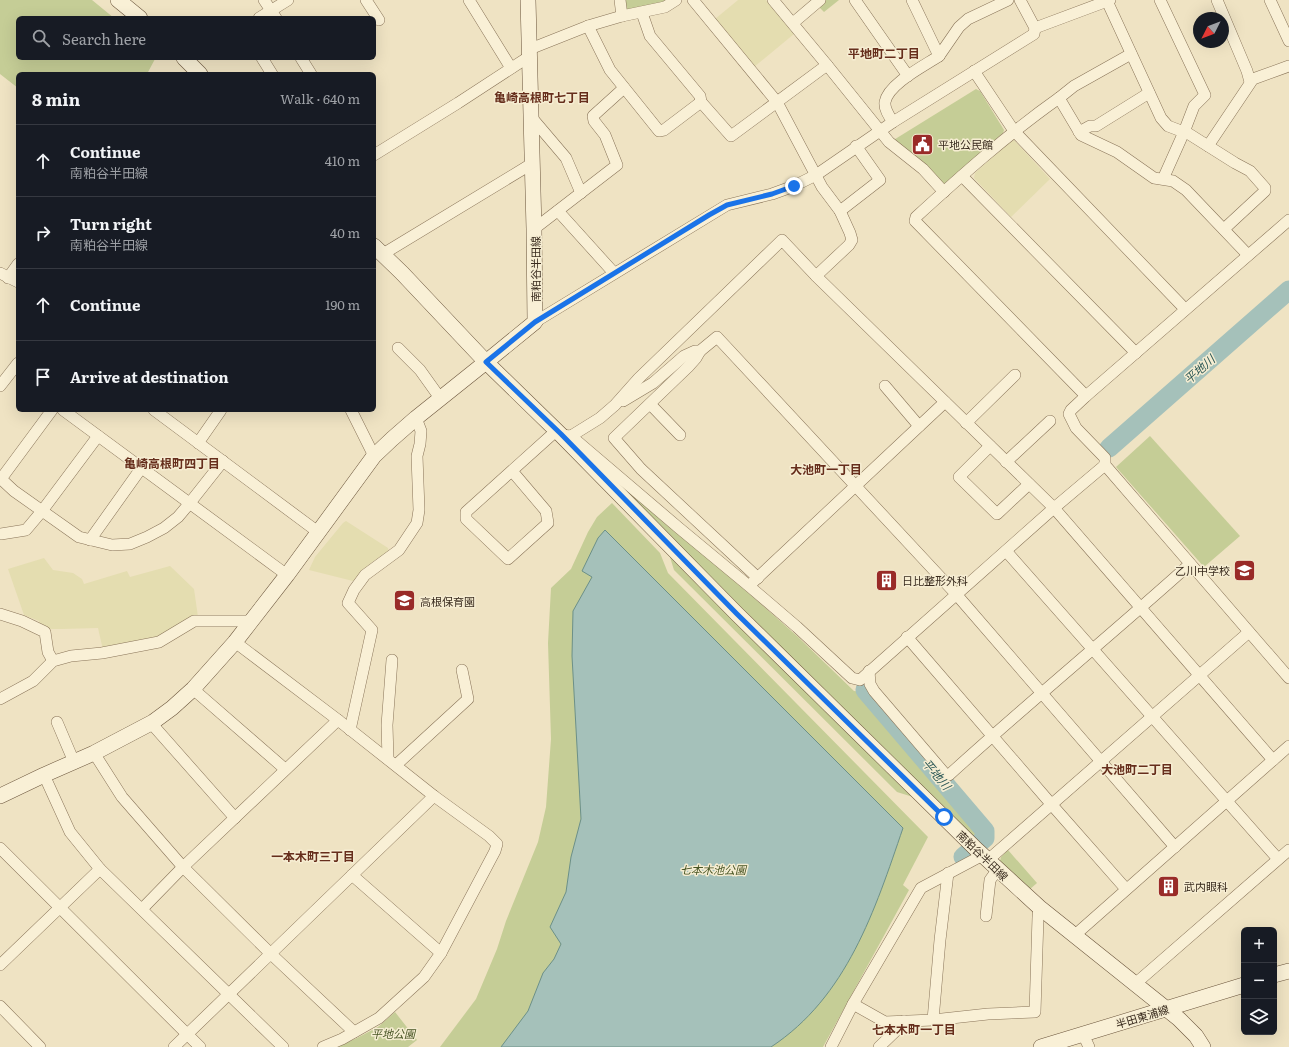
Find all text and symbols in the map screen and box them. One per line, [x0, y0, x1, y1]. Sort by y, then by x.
north arrow [1193, 12, 1229, 48]
search box [16, 16, 376, 60]
icon: search [30, 27, 52, 49]
text: Search here [62, 27, 146, 50]
district label: 平地町二丁目 [848, 44, 920, 62]
text: 8 min [32, 86, 80, 111]
district label: 亀崎高根町七丁目 [494, 88, 590, 106]
text: Walk · 640 m [280, 89, 360, 108]
public building icon: 平地公民館 [910, 131, 936, 157]
place label: 平地公民館 [938, 136, 993, 152]
text: Continue [70, 140, 140, 163]
icon: ahead [32, 150, 54, 172]
text: 410 m [325, 151, 360, 170]
text: 南粕谷半田線 [70, 163, 148, 182]
route end [785, 177, 803, 195]
text: Turn right [70, 212, 152, 235]
icon: right [32, 222, 54, 244]
text: 40 m [330, 223, 360, 242]
text: 南粕谷半田線 [70, 235, 148, 254]
street label: 南粕谷半田線 [527, 236, 543, 302]
text: Continue [70, 293, 140, 316]
icon: ahead [32, 294, 54, 316]
text: 190 m [325, 295, 360, 314]
water label: 平地川 [1180, 349, 1220, 388]
text: Arrive at destination [70, 365, 229, 388]
icon: arrive [32, 366, 54, 388]
district label: 亀崎高根町四丁目 [124, 454, 220, 472]
district label: 大池町一丁目 [790, 460, 862, 478]
school or university icon: 乙川中学校 [1232, 557, 1258, 583]
place label: 乙川中学校 [1175, 562, 1230, 578]
building icon: 日比整形外科 [874, 567, 900, 593]
place label: 日比整形外科 [902, 572, 968, 588]
school or university icon: 高根保育園 [392, 588, 418, 614]
place label: 高根保育園 [420, 593, 475, 609]
water label: 平地川 [919, 754, 957, 795]
district label: 大池町二丁目 [1101, 760, 1173, 778]
route start [935, 808, 953, 826]
street label: 南粕谷半田線 [954, 826, 1012, 884]
district label: 一本木町三丁目 [271, 847, 355, 865]
park label: 七本木池公園 [680, 861, 748, 877]
building icon: 武内眼科 [1155, 873, 1181, 899]
place label: 武内眼科 [1184, 878, 1228, 894]
map controls [1241, 927, 1277, 1035]
button: + [1241, 927, 1277, 963]
button: − [1241, 963, 1277, 999]
button: layers [1241, 999, 1277, 1035]
street label: 半田東浦線 [1113, 1000, 1171, 1032]
district label: 七本木町一丁目 [872, 1020, 956, 1038]
park label: 平地公園 [371, 1025, 417, 1041]

